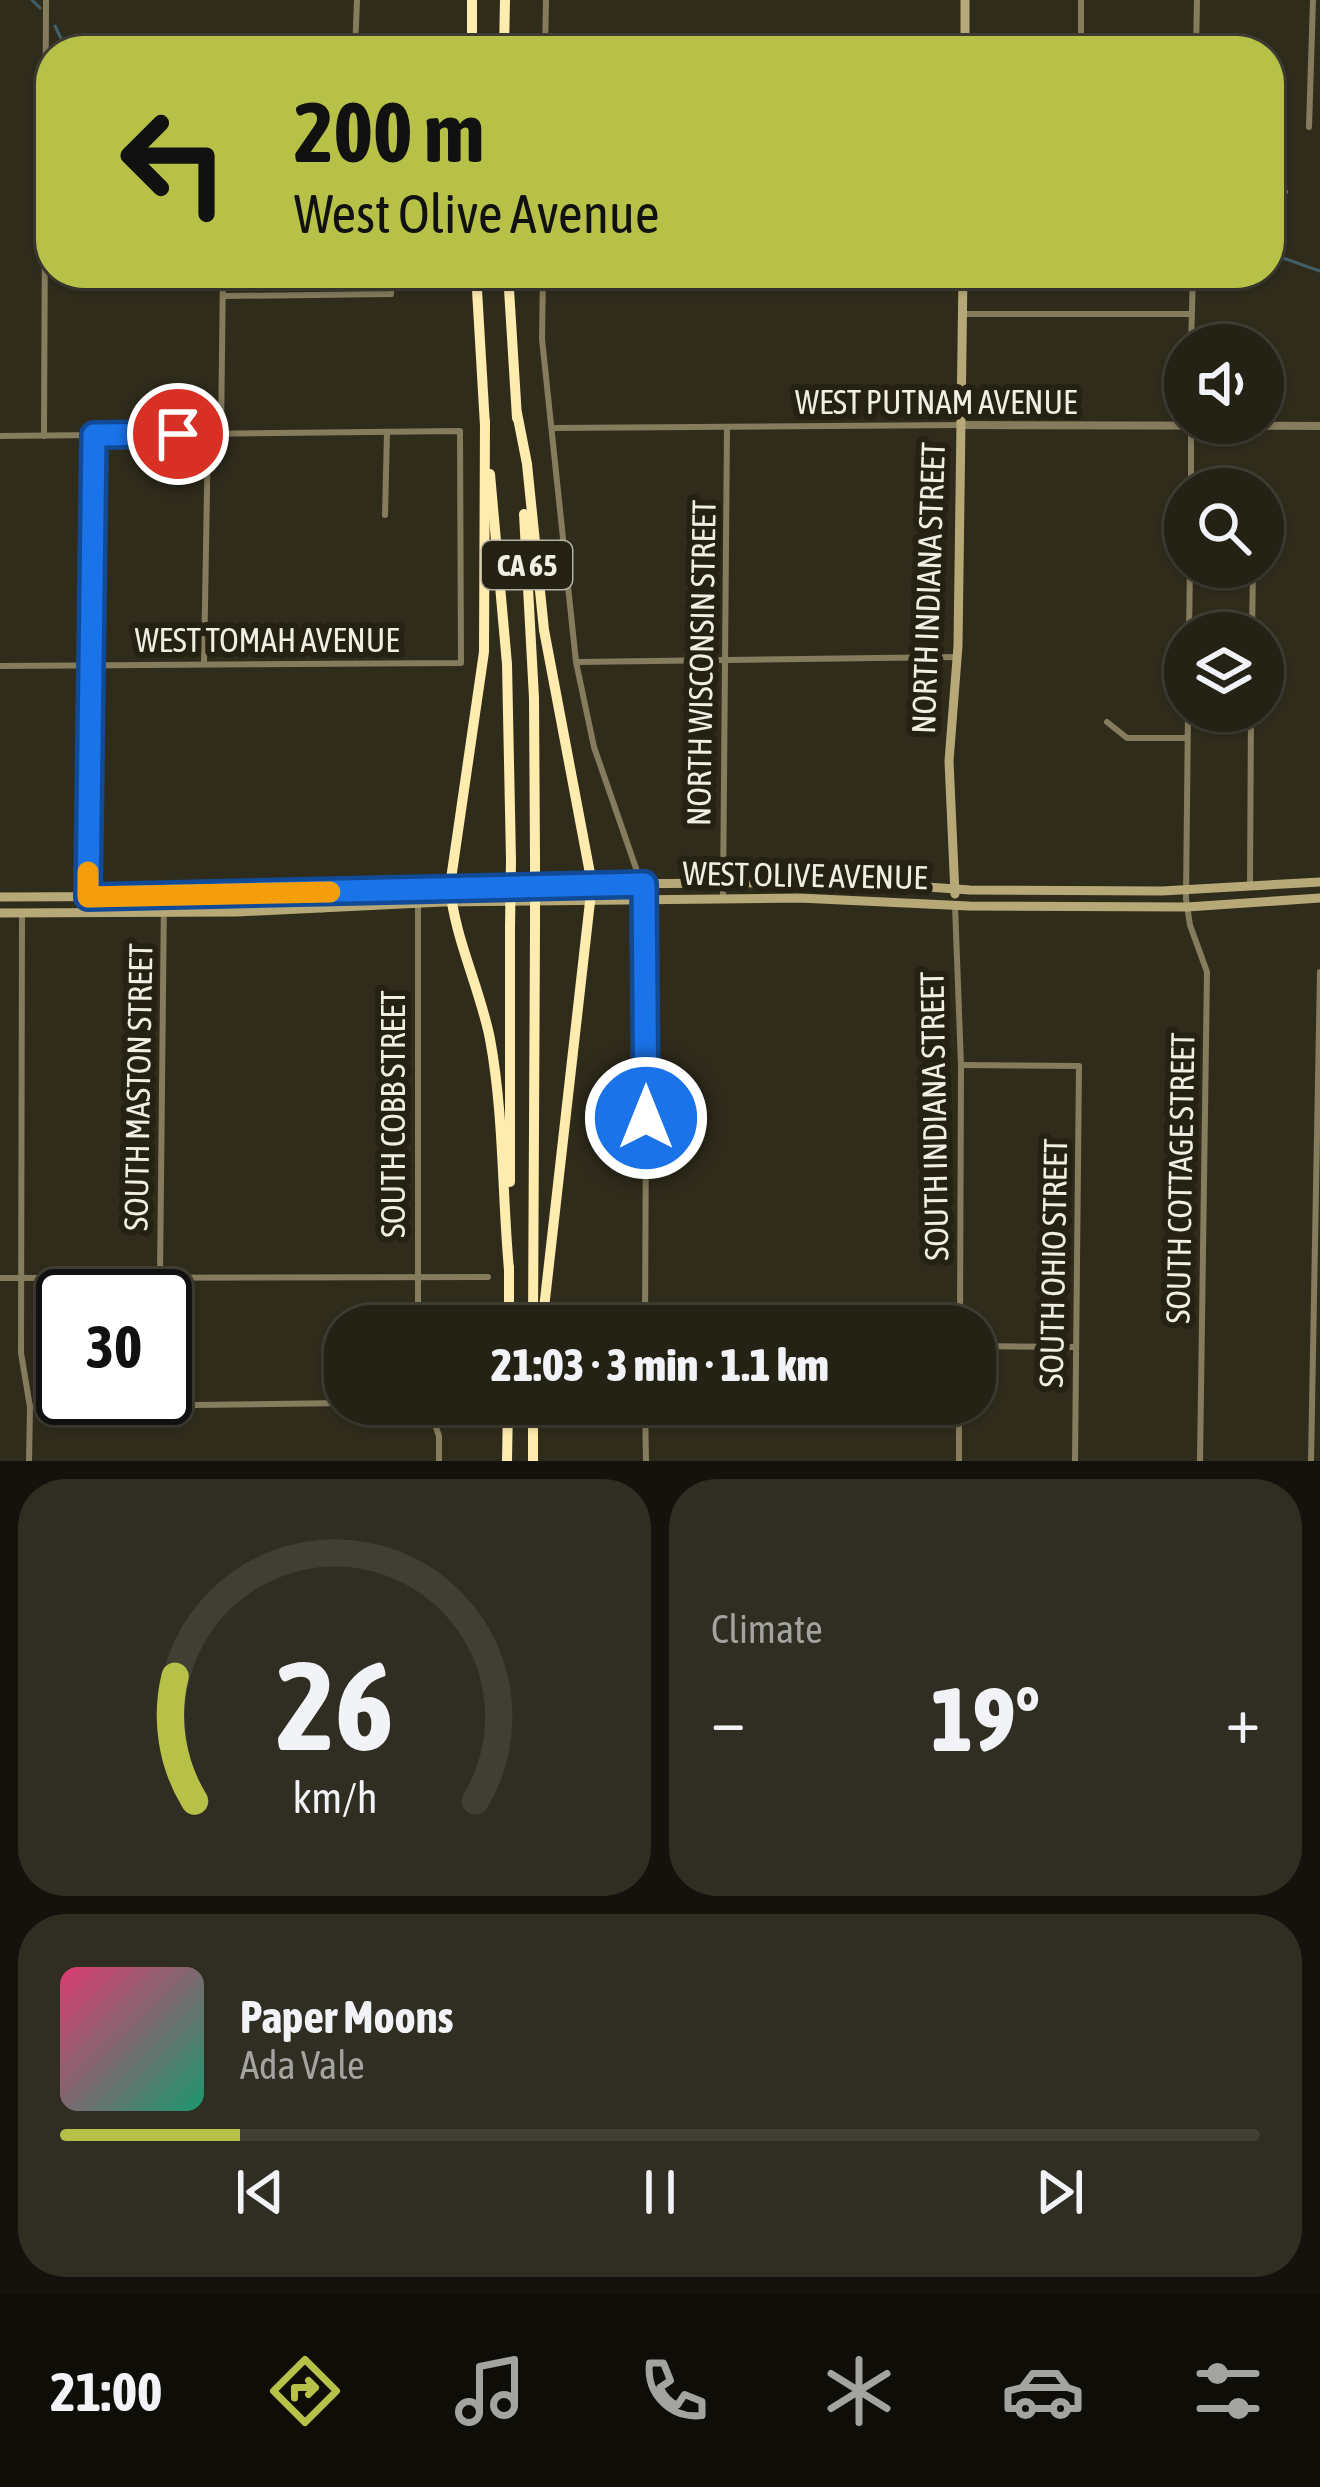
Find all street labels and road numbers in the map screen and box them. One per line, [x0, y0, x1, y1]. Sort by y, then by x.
street label: WEST PUTNAM AVENUE [795, 383, 1077, 421]
street label: NORTH INDIANA STREET [904, 441, 952, 735]
street label: NORTH WISCONSIN STREET [679, 499, 723, 826]
road number: CA 65 [482, 541, 572, 589]
street label: WEST TOMAH AVENUE [135, 621, 399, 659]
street label: WEST OLIVE AVENUE [682, 854, 928, 896]
street label: SOUTH MASTON STREET [116, 942, 160, 1231]
street label: SOUTH INDIANA STREET [912, 971, 956, 1261]
street label: SOUTH COBB STREET [374, 990, 412, 1238]
street label: SOUTH COTTAGE STREET [1158, 1032, 1202, 1324]
street label: SOUTH OHIO STREET [1032, 1138, 1074, 1388]

